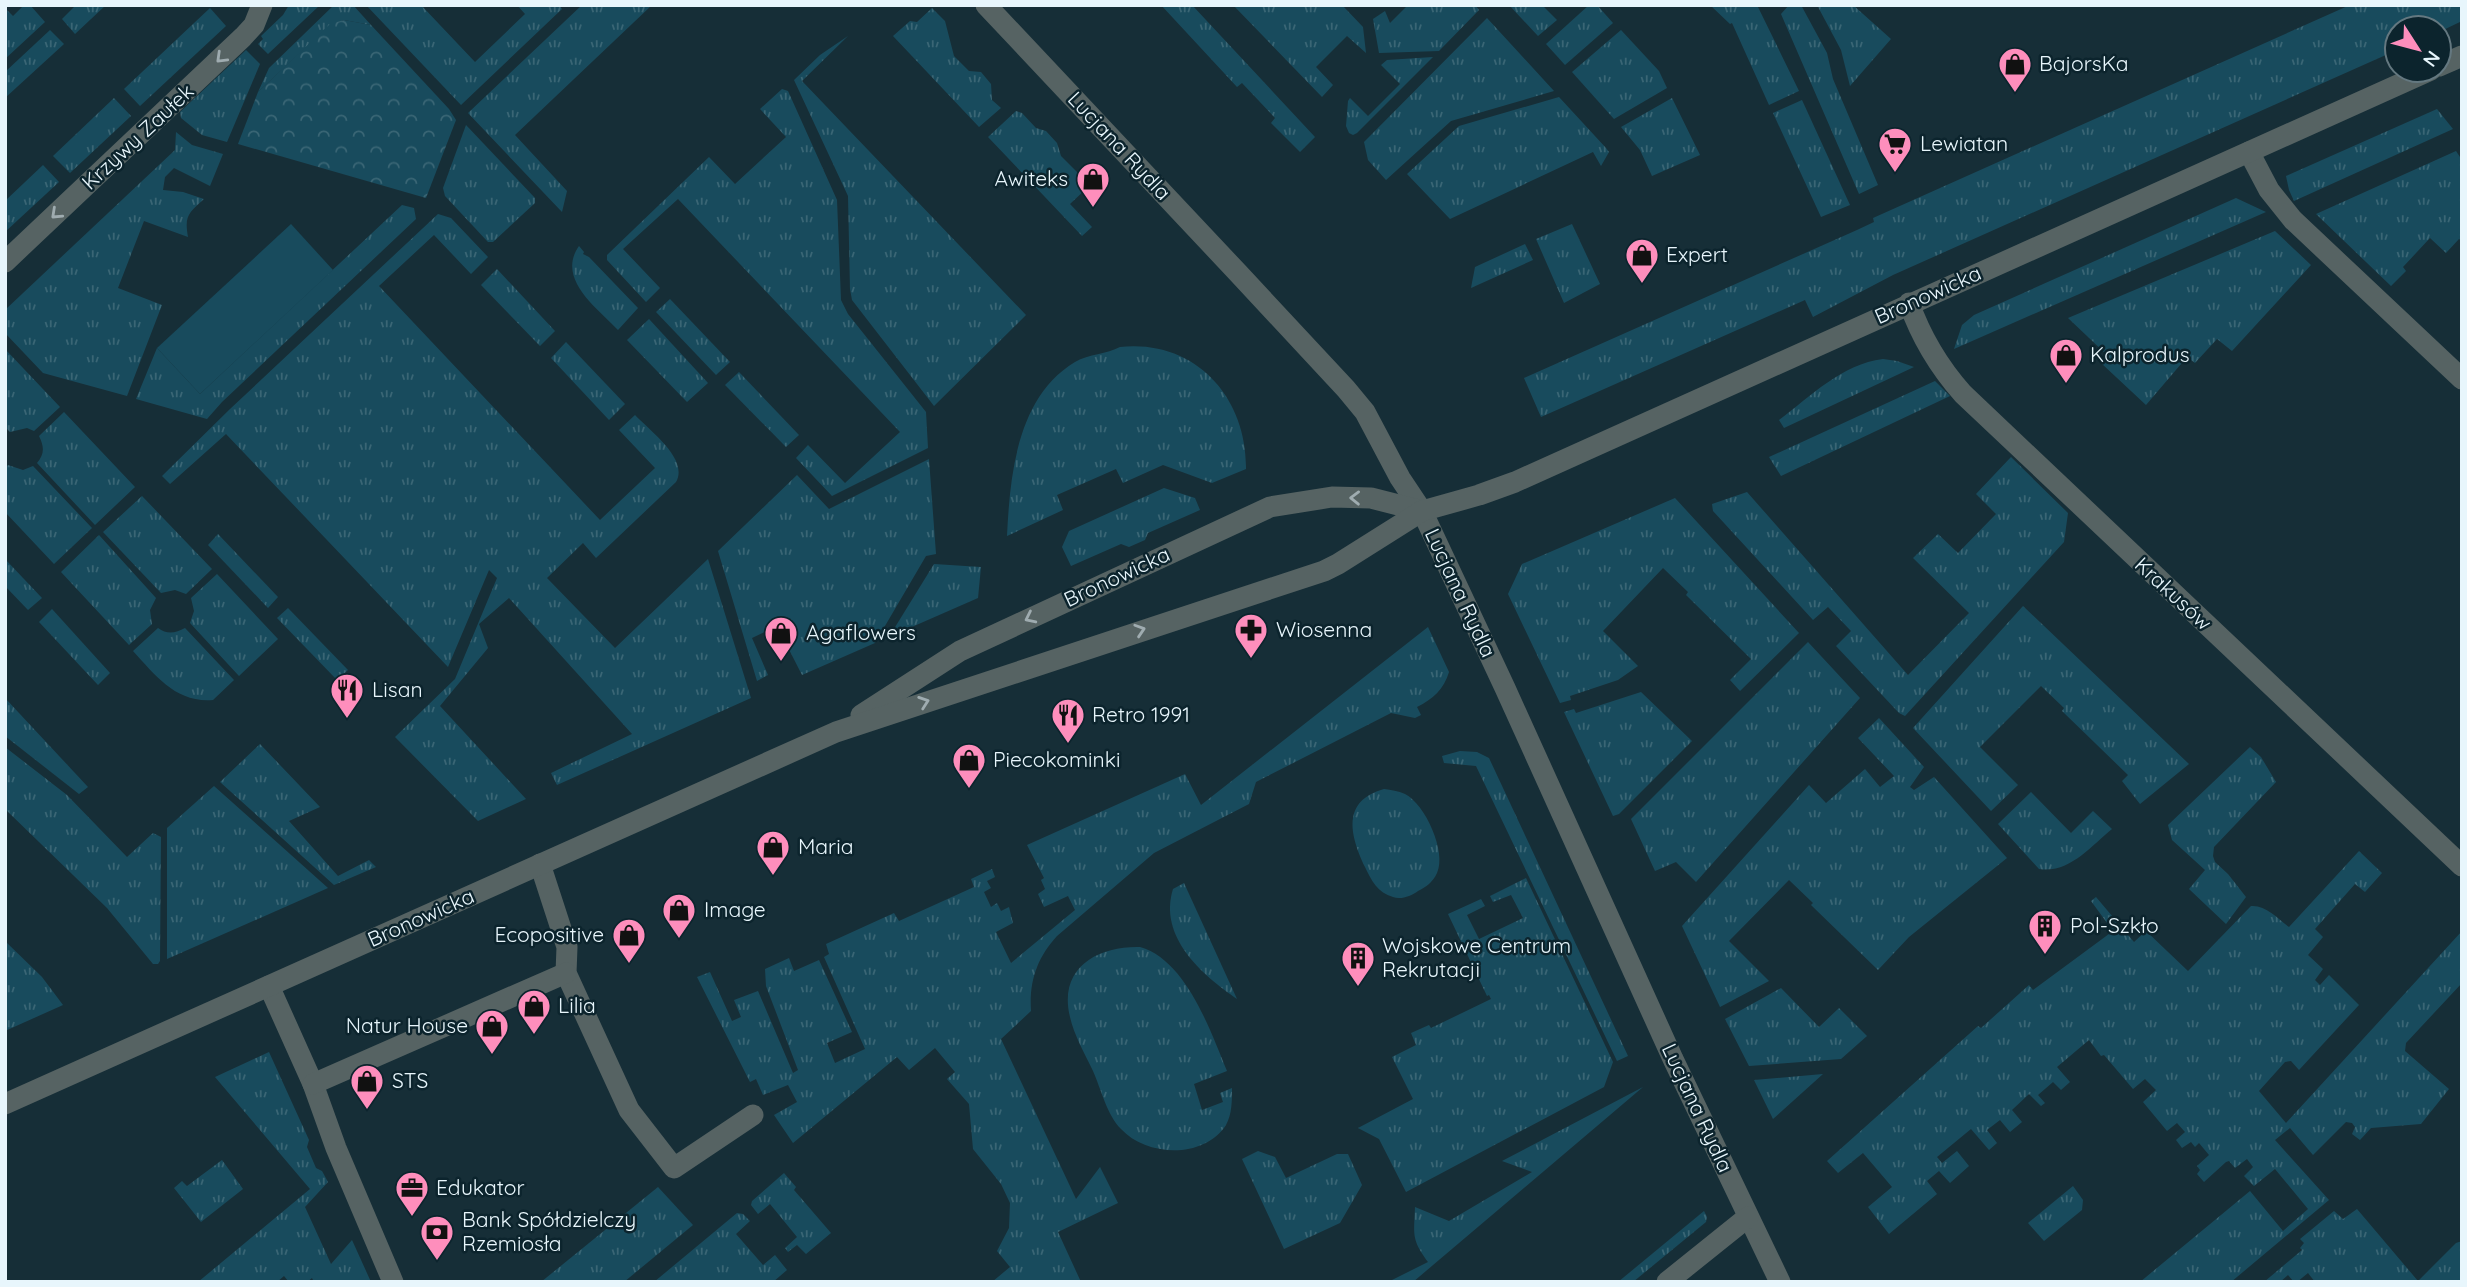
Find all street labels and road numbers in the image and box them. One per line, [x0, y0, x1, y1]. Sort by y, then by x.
street label: Krzywy Zaułek [76, 78, 199, 195]
street label: Lucjana Rydla [1063, 86, 1177, 205]
street label: Bronowicka [1870, 259, 1985, 329]
street label: Lucjana Rydla [1420, 524, 1502, 661]
street label: Bronowicka [1059, 540, 1174, 612]
street label: Krakusów [2130, 551, 2218, 636]
street label: Bronowicka [363, 882, 478, 952]
street label: Lucjana Rydla [1657, 1039, 1739, 1176]

